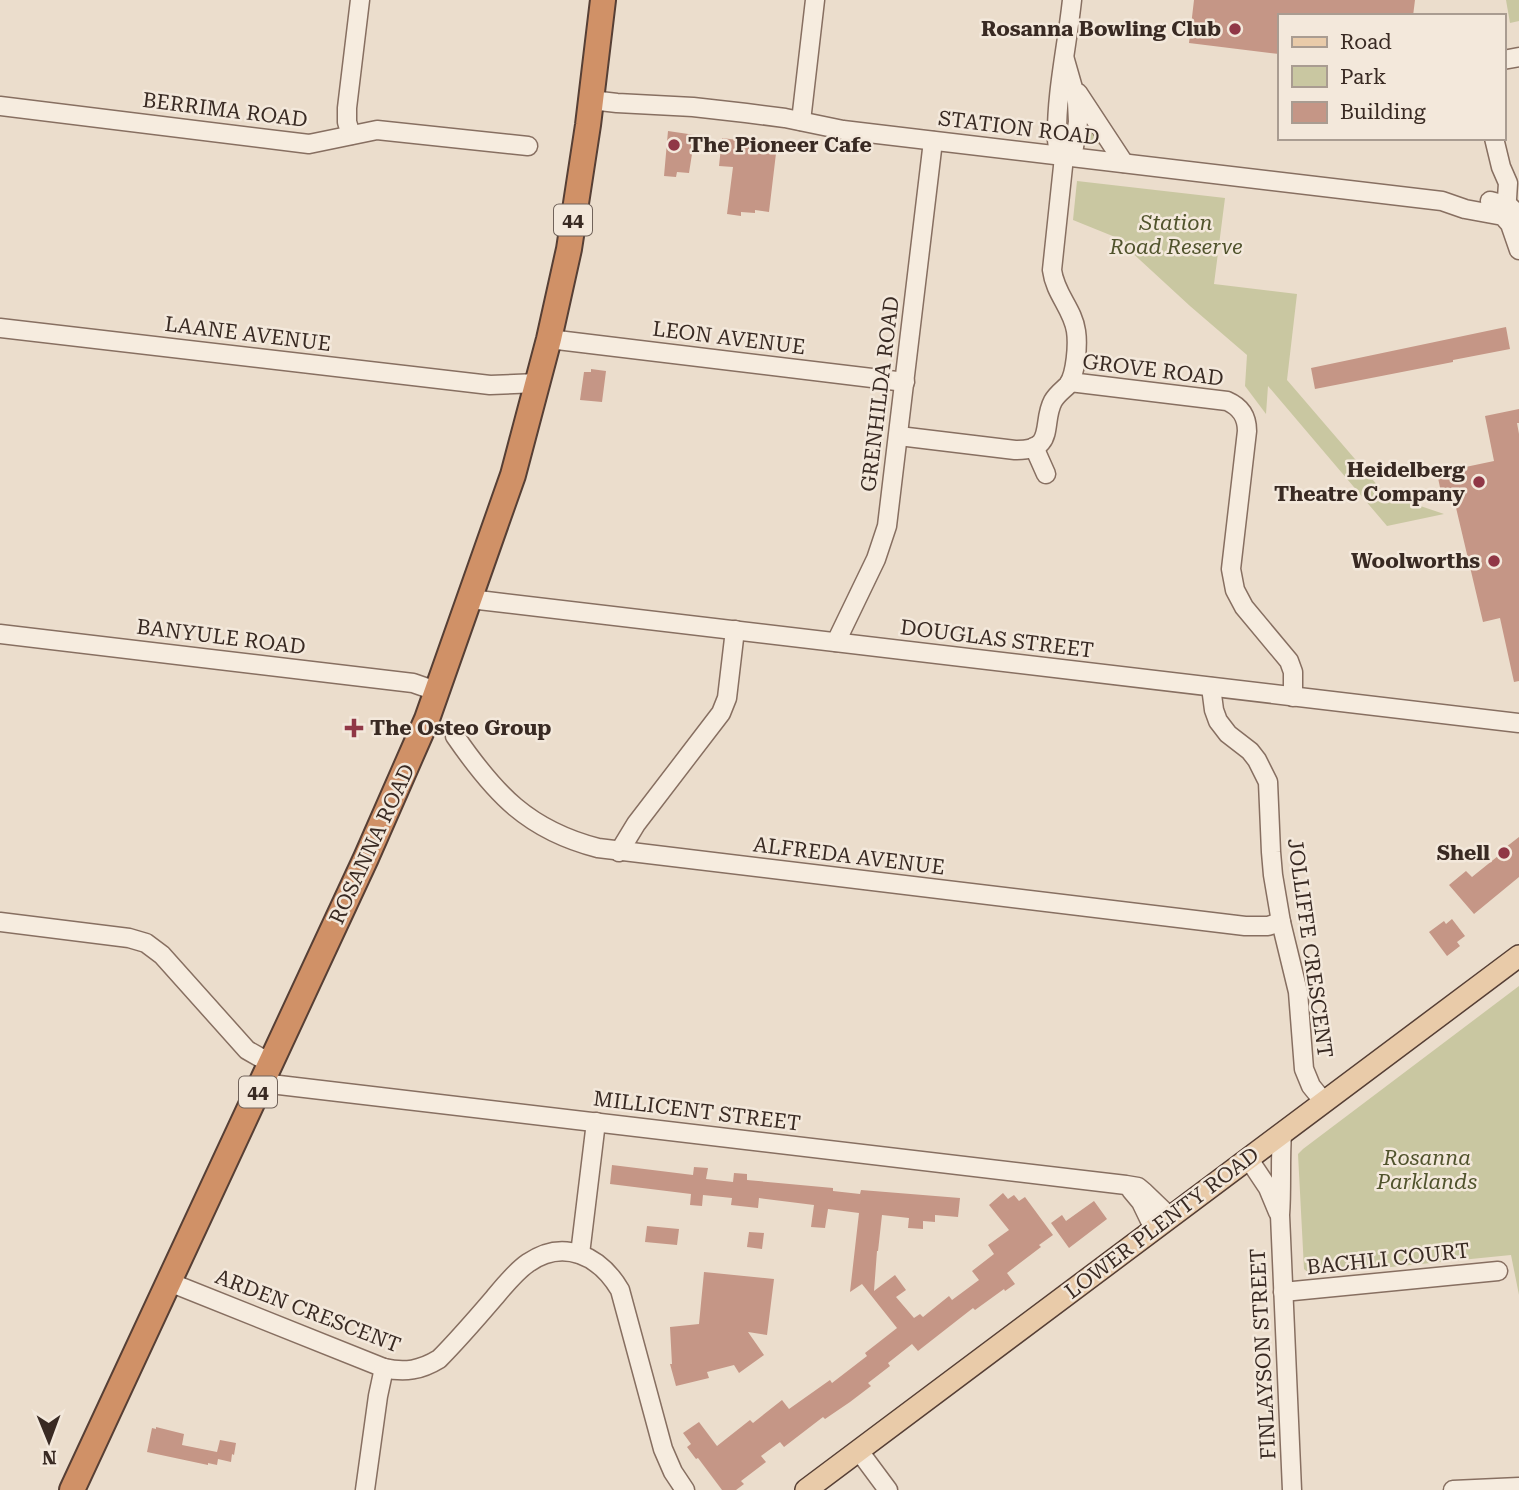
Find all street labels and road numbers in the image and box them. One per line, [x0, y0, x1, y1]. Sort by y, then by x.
street label: BERRIMA ROAD [141, 88, 309, 132]
street label: STATION ROAD [937, 106, 1101, 150]
road number: 44 [554, 204, 592, 235]
street label: GRENHILDA ROAD [856, 295, 904, 493]
street label: LAANE AVENUE [163, 312, 333, 356]
street label: LEON AVENUE [651, 317, 807, 359]
street label: GROVE ROAD [1081, 349, 1225, 391]
street label: BANYULE ROAD [135, 615, 307, 659]
street label: DOUGLAS STREET [899, 615, 1095, 663]
street label: ROSANNA ROAD [324, 760, 420, 928]
street label: ALFREDA AVENUE [752, 832, 946, 880]
street label: JOLLIFFE CRESCENT [1283, 837, 1337, 1059]
road number: 44 [239, 1076, 277, 1108]
street label: MILLICENT STREET [592, 1086, 802, 1136]
street label: LOWER PLENTY ROAD [1060, 1142, 1264, 1304]
street label: BACHLI COURT [1305, 1239, 1471, 1279]
street label: FINLAYSON STREET [1245, 1248, 1281, 1460]
street label: ARDEN CRESCENT [212, 1265, 404, 1357]

